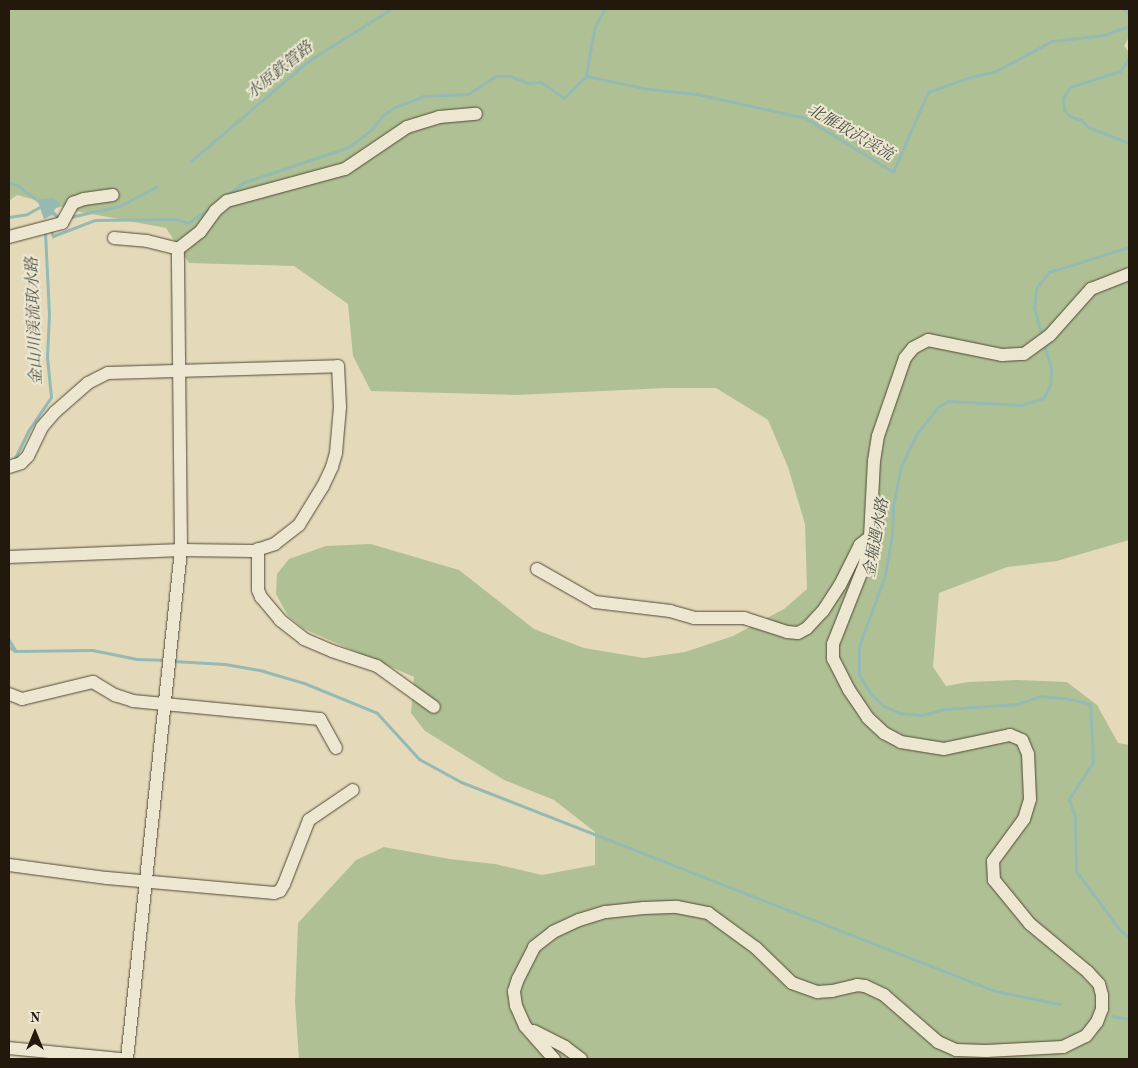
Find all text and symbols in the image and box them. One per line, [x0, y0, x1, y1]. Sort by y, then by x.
water label: 水原鉄管路 [243, 38, 317, 104]
water label: 北雁取沢渓流 [804, 101, 896, 165]
water label: 金山川渓流取水路 [23, 257, 47, 385]
water label: 金堀週水路 [861, 497, 893, 579]
north arrow [10, 1008, 60, 1058]
text: N [30, 1011, 40, 1025]

